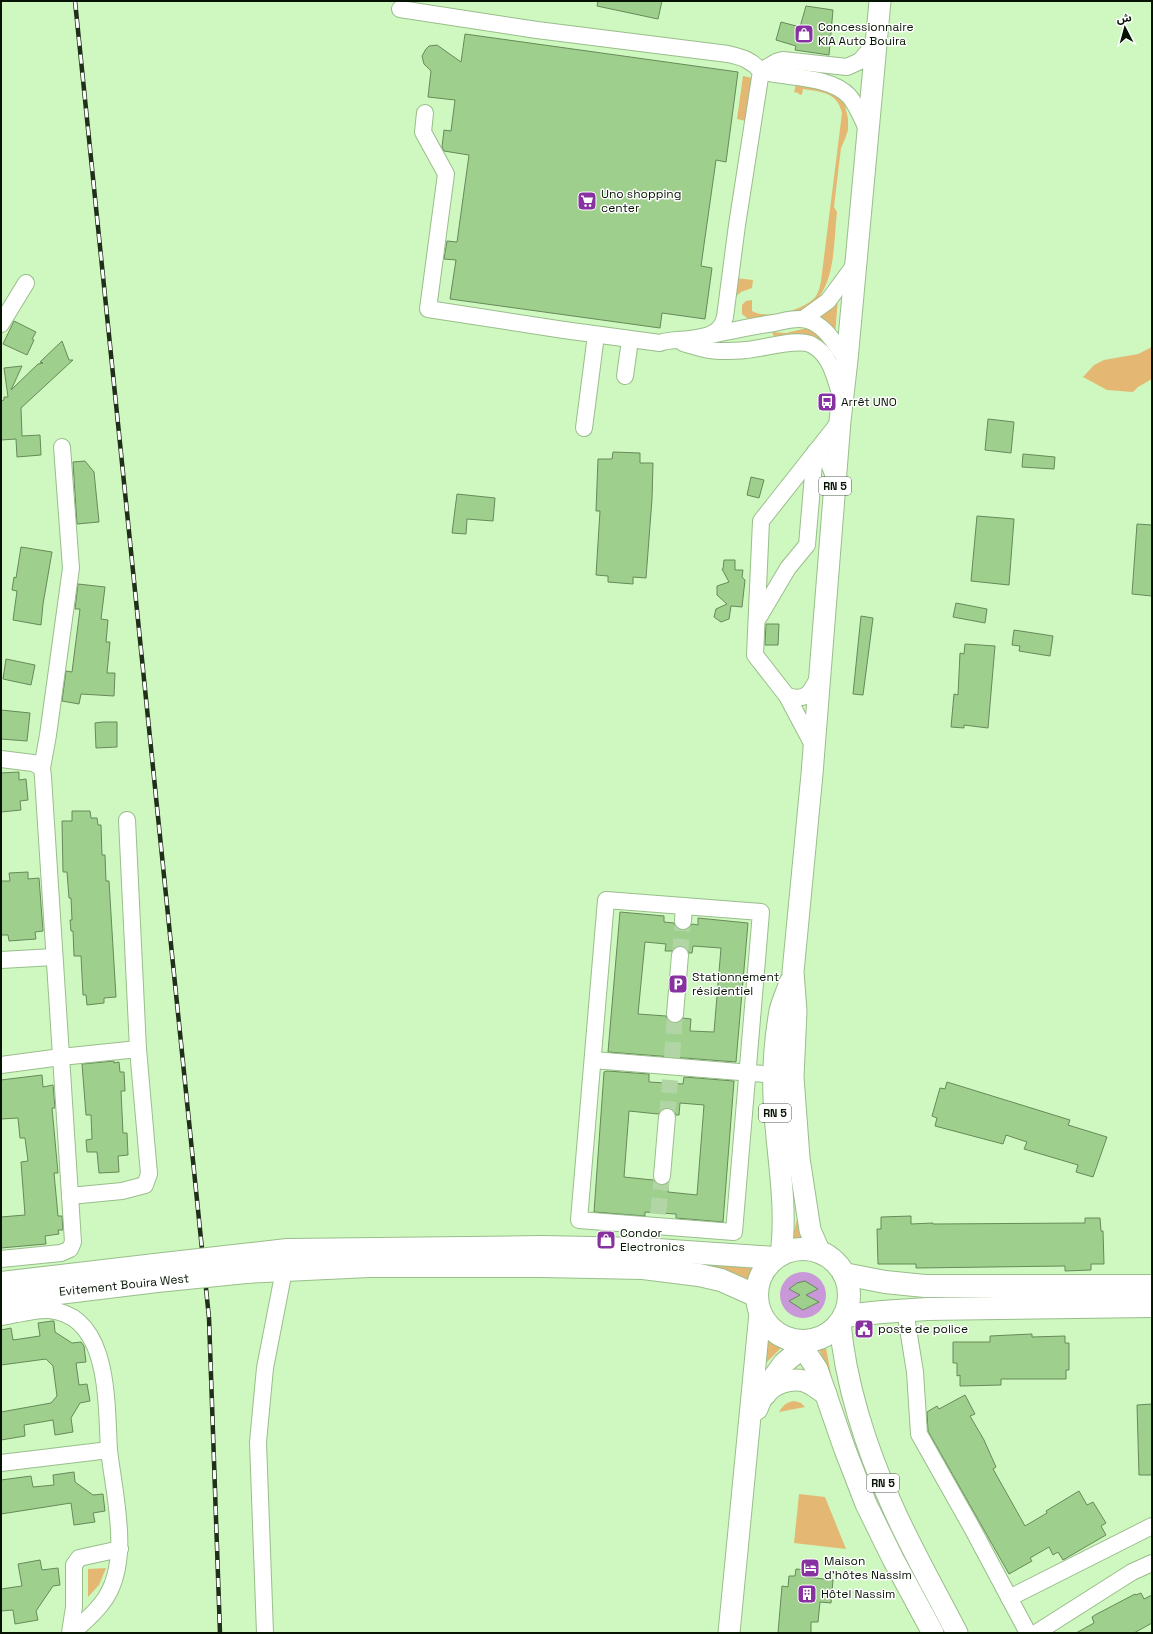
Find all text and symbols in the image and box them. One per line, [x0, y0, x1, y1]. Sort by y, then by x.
north arrow [1105, 8, 1145, 48]
text: ش [1116, 10, 1132, 26]
place label: Concessionnaire KIA Auto Bouira [818, 19, 914, 49]
shop icon: Concessionnaire KIA Auto Bouira [793, 23, 815, 45]
place label: Uno shopping center [601, 186, 681, 216]
supermarket icon: Uno shopping center [576, 190, 598, 212]
bus stop icon: Arrêt UNO [816, 391, 838, 413]
place label: Arrêt UNO [841, 394, 897, 410]
road number: RN 5 [819, 477, 851, 495]
place label: Stationnement résidentiel [692, 969, 779, 999]
parking icon: Stationnement résidentiel [667, 973, 689, 995]
road number: RN 5 [759, 1104, 791, 1122]
place label: Condor Electronics [620, 1225, 685, 1255]
shop icon: Condor Electronics [595, 1229, 617, 1251]
street label: Evitement Bouira West [58, 1270, 190, 1300]
public building icon: poste de police [853, 1318, 875, 1340]
place label: poste de police [878, 1321, 968, 1337]
road number: RN 5 [867, 1474, 899, 1492]
place label: Maison d'hôtes Nassim [824, 1553, 912, 1583]
hotel icon: Maison d'hôtes Nassim [799, 1557, 821, 1579]
building icon: Hôtel Nassim [796, 1583, 818, 1605]
place label: Hôtel Nassim [821, 1586, 895, 1602]

